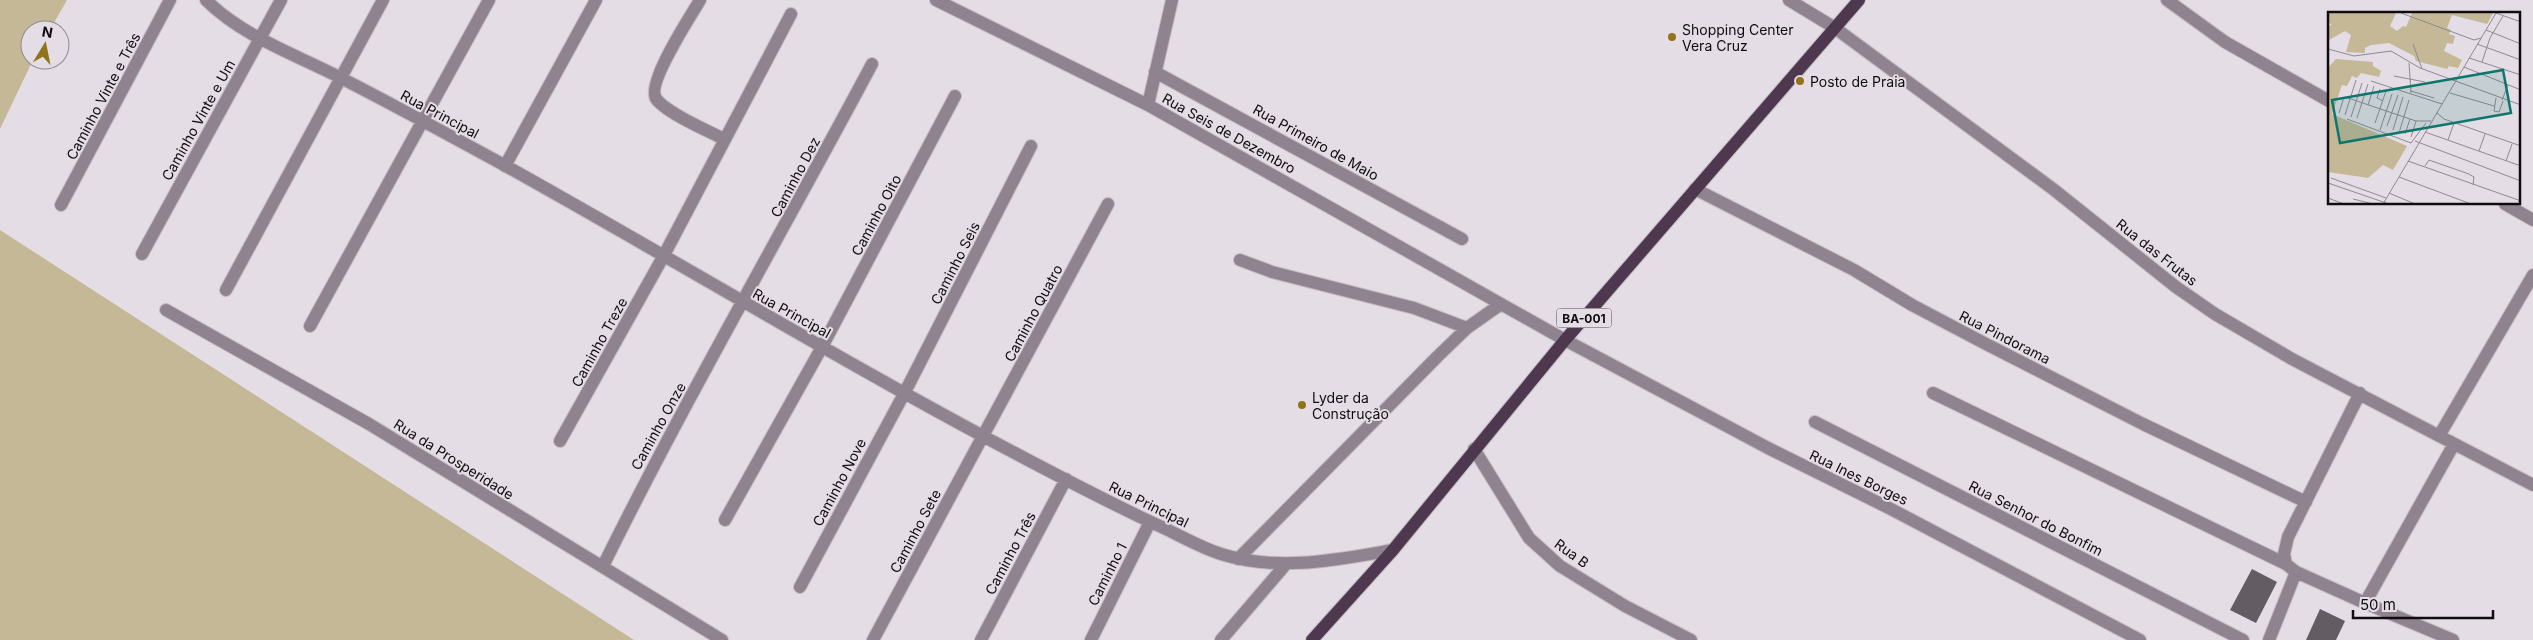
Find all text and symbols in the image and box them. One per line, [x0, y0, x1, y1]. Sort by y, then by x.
inset map [2328, 12, 2520, 205]
north arrow [20, 20, 70, 70]
place label: Shopping Center Vera Cruz [1682, 21, 1794, 54]
text: N [41, 22, 54, 41]
street label: Caminho Vinte e Três [62, 30, 144, 162]
marker: Shopping Center Vera Cruz [1666, 31, 1678, 43]
street label: Caminho Vinte e Um [158, 57, 238, 183]
place label: Posto de Praia [1810, 73, 1905, 90]
marker: Posto de Praia [1794, 75, 1806, 87]
street label: Rua Principal [398, 86, 482, 142]
street label: Rua Seis de Dezembro [1159, 89, 1299, 177]
street label: Rua Primeiro de Maio [1250, 100, 1382, 184]
street label: Caminho Dez [767, 134, 823, 220]
street label: Caminho Oito [847, 171, 905, 259]
street label: Rua das Frutas [2113, 215, 2201, 289]
street label: Caminho Seis [927, 219, 983, 307]
street label: Caminho Quatro [1000, 262, 1066, 364]
street label: Rua Principal [750, 285, 834, 341]
street label: Caminho Treze [567, 294, 631, 390]
street label: Rua Pindorama [1957, 307, 2053, 367]
road number: BA-001 [1556, 308, 1612, 328]
street label: Caminho Onze [627, 379, 689, 473]
place label: Lyder da Construção [1312, 389, 1389, 422]
marker: Lyder da Construção [1296, 399, 1308, 411]
street label: Rua da Prosperidade [391, 415, 517, 503]
street label: Caminho Nove [809, 435, 869, 529]
street label: Rua Ines Borges [1807, 446, 1911, 508]
street label: Rua Principal [1106, 477, 1192, 531]
street label: Rua Senhor do Bonfim [1966, 477, 2106, 559]
street label: Caminho Sete [886, 486, 944, 576]
street label: Caminho Três [981, 509, 1039, 597]
street label: Rua B [1552, 535, 1592, 571]
street label: Caminho 1 [1084, 540, 1130, 608]
scale bar [2353, 588, 2493, 620]
text: 50 m [2360, 595, 2396, 614]

